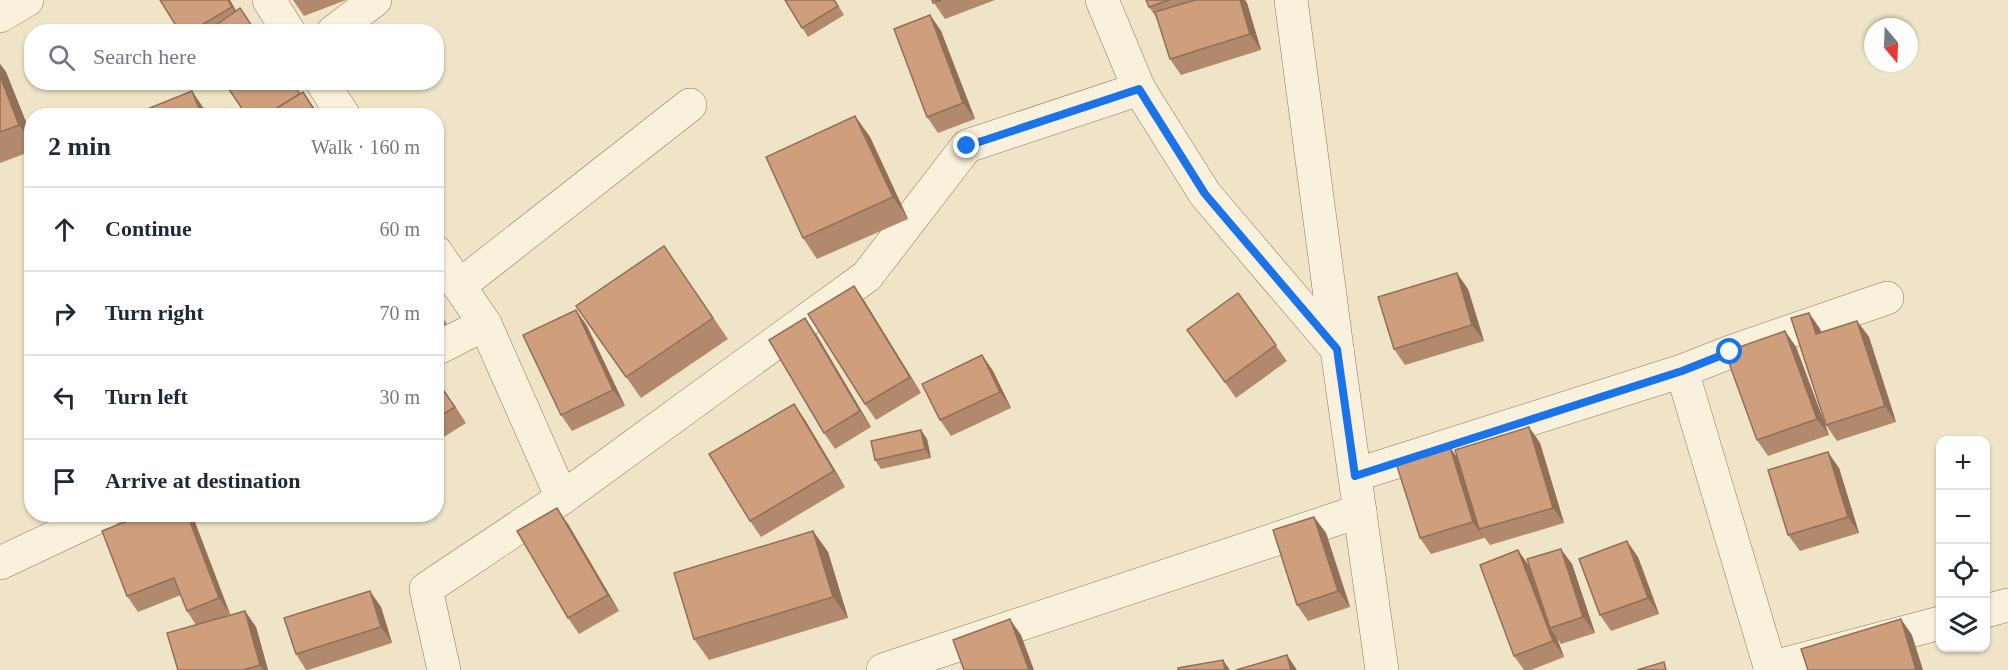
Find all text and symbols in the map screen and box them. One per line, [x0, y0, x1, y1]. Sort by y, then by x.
north arrow [1864, 18, 1918, 72]
search box [24, 24, 444, 90]
icon: search [45, 41, 78, 74]
text: Search here [93, 44, 196, 69]
text: 2 min [48, 132, 111, 161]
route end [953, 132, 979, 158]
text: Walk · 160 m [311, 136, 420, 158]
icon: ahead [48, 213, 81, 246]
text: Continue [105, 216, 192, 241]
text: 60 m [379, 218, 420, 240]
icon: right [48, 297, 81, 330]
text: Turn right [105, 300, 204, 325]
text: 70 m [379, 302, 420, 324]
route start [1716, 338, 1742, 364]
icon: left [48, 381, 81, 414]
text: Turn left [105, 384, 188, 409]
text: 30 m [379, 386, 420, 408]
map controls [1936, 436, 1990, 652]
button: + [1936, 436, 1990, 490]
icon: arrive [48, 465, 81, 498]
text: Arrive at destination [105, 468, 301, 493]
button: − [1936, 490, 1990, 544]
button: locate [1936, 544, 1990, 598]
button: layers [1936, 598, 1990, 652]

